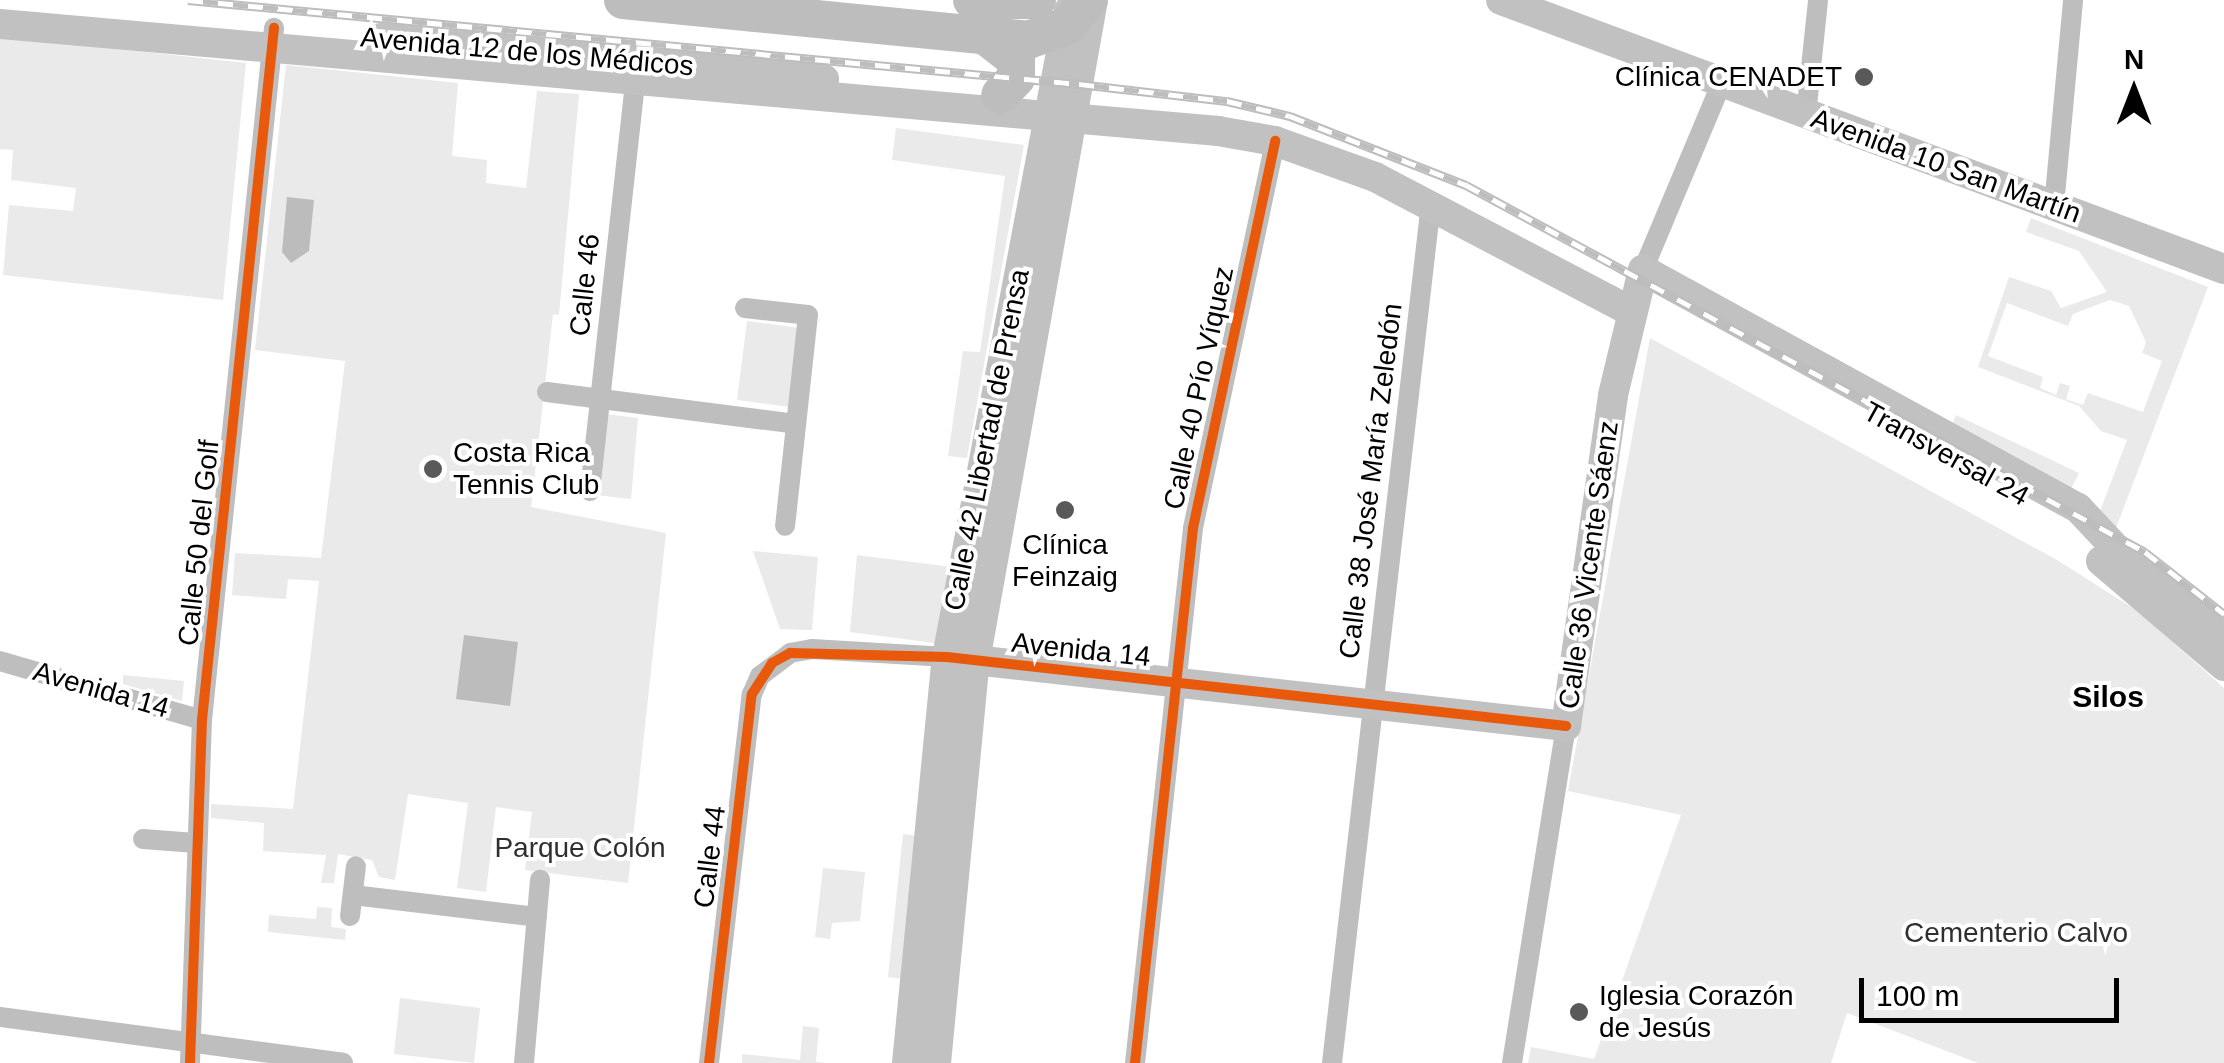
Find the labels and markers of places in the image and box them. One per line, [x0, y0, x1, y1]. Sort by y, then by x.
place label: Clínica CENADET [1615, 60, 1842, 94]
marker: Clínica CENADET [1851, 64, 1877, 90]
place label: Costa Rica Tennis Club [453, 436, 599, 502]
marker: Costa Rica Tennis Club [422, 458, 444, 480]
marker: Clínica Feinzaig [1052, 497, 1078, 523]
place label: Clínica Feinzaig [1012, 528, 1118, 594]
place label: Iglesia Corazón de Jesús [1599, 979, 1794, 1045]
marker: Iglesia Corazón de Jesús [1568, 1001, 1590, 1023]

